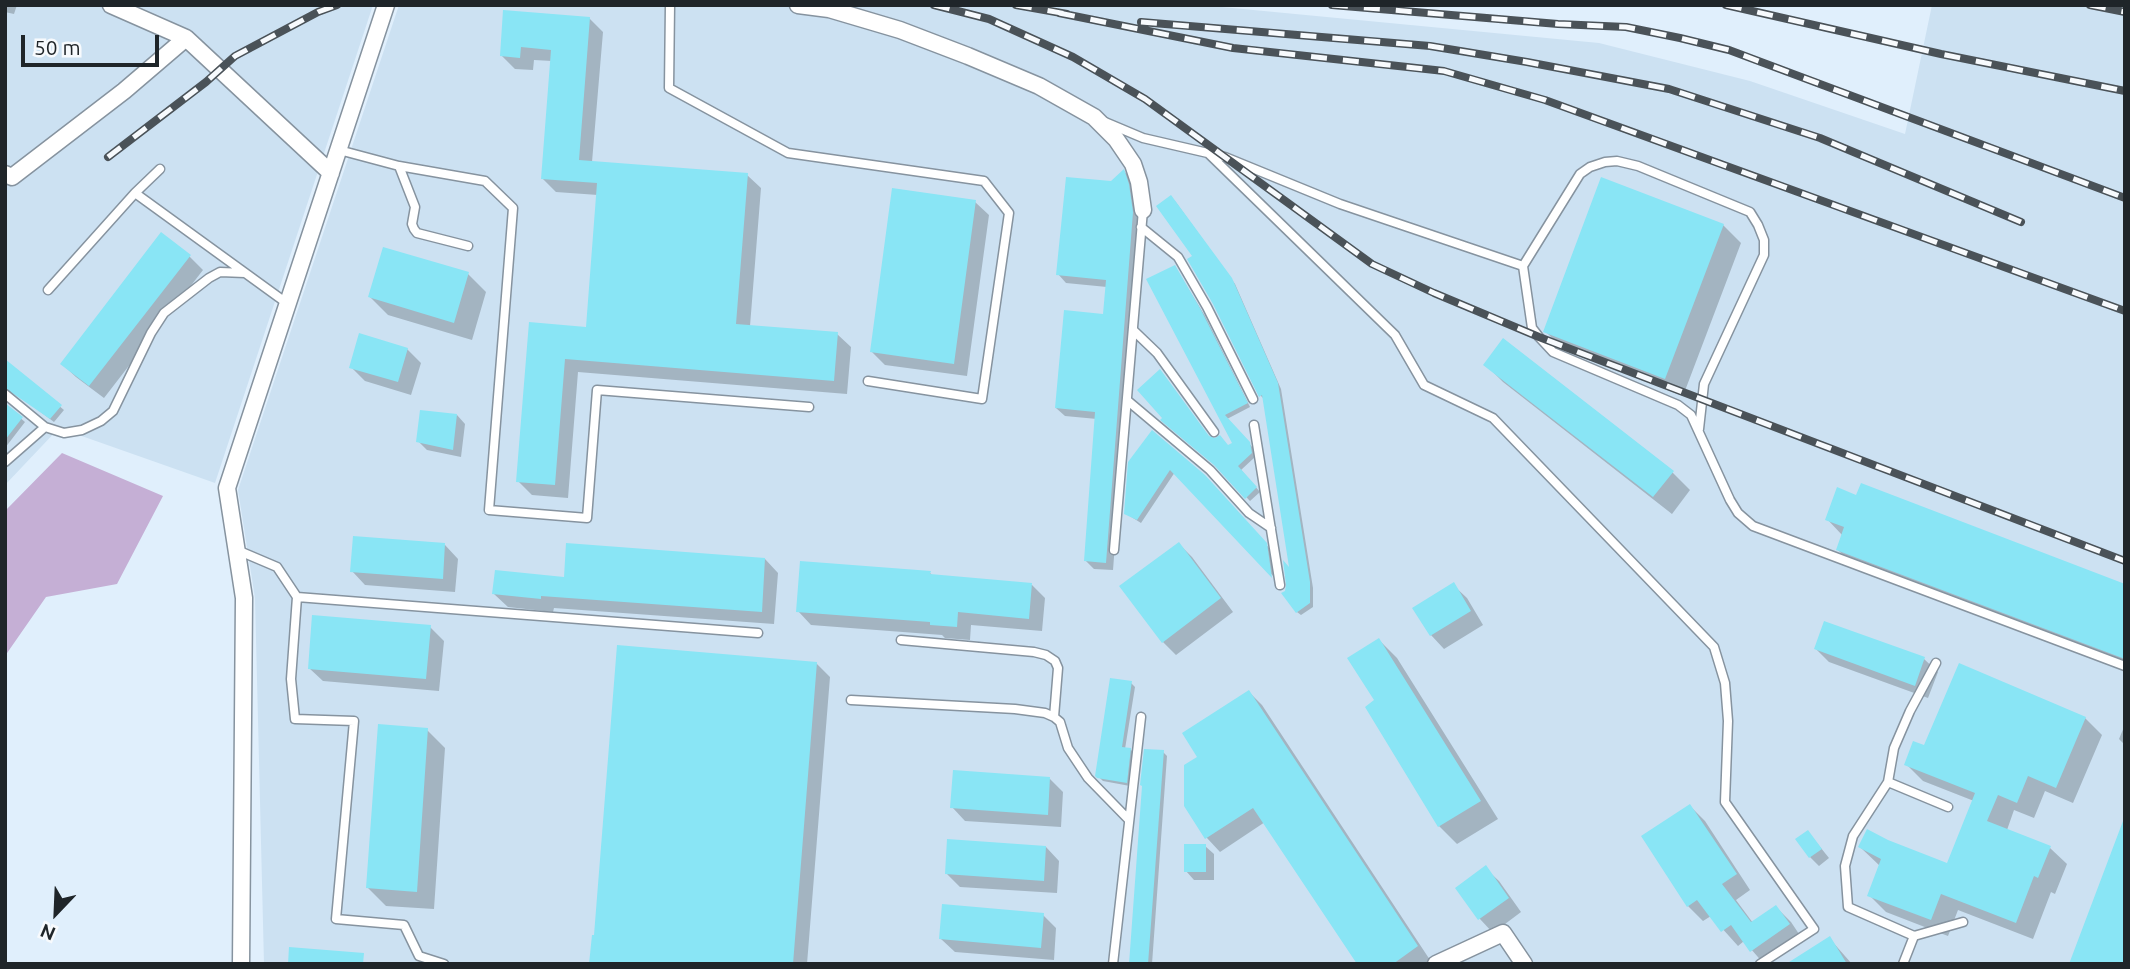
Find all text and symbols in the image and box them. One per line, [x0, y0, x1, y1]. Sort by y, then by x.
scale bar [24, 21, 163, 65]
text: 50 m [34, 35, 81, 59]
north arrow [21, 878, 91, 948]
text: N [37, 919, 59, 945]

